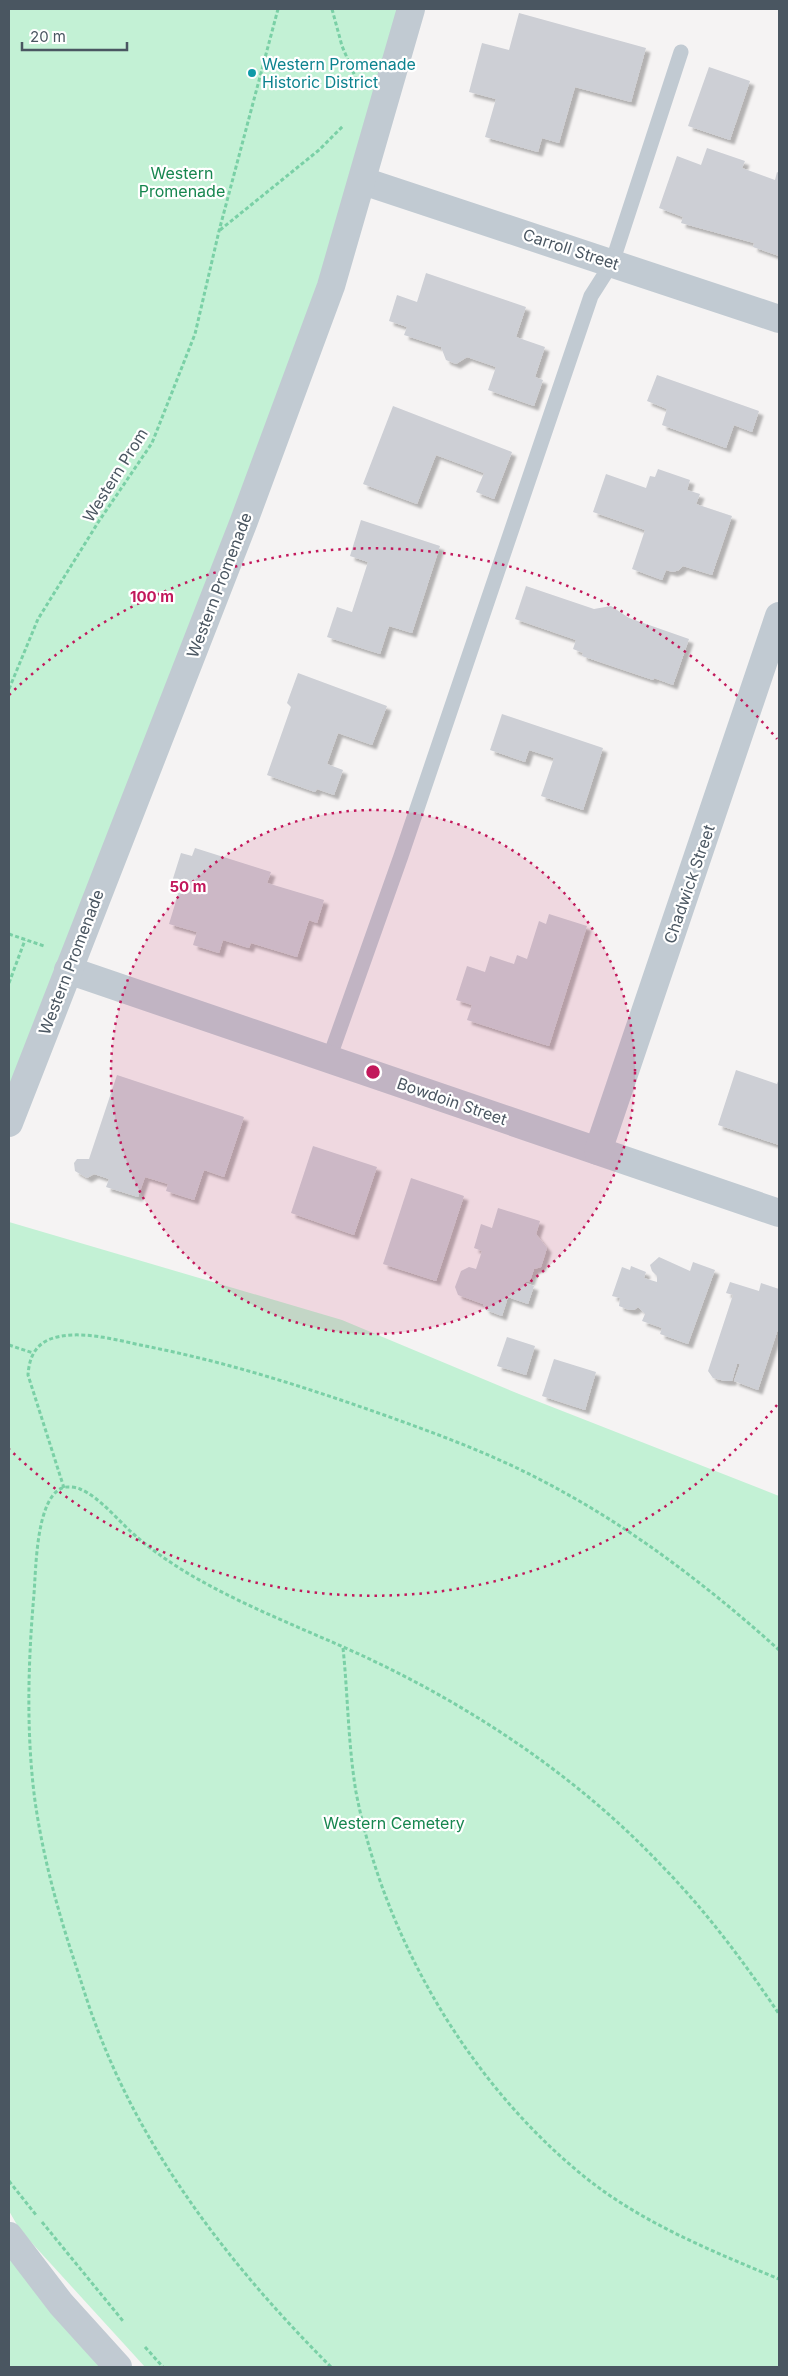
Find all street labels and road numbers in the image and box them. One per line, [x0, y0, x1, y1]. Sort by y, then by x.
street label: Carroll Street [520, 224, 622, 274]
street label: Western Prom [78, 424, 152, 526]
street label: Western Promenade [182, 510, 256, 660]
street label: Chadwick Street [659, 822, 719, 946]
street label: Western Promenade [34, 887, 108, 1037]
street label: Bowdoin Street [394, 1073, 510, 1129]

